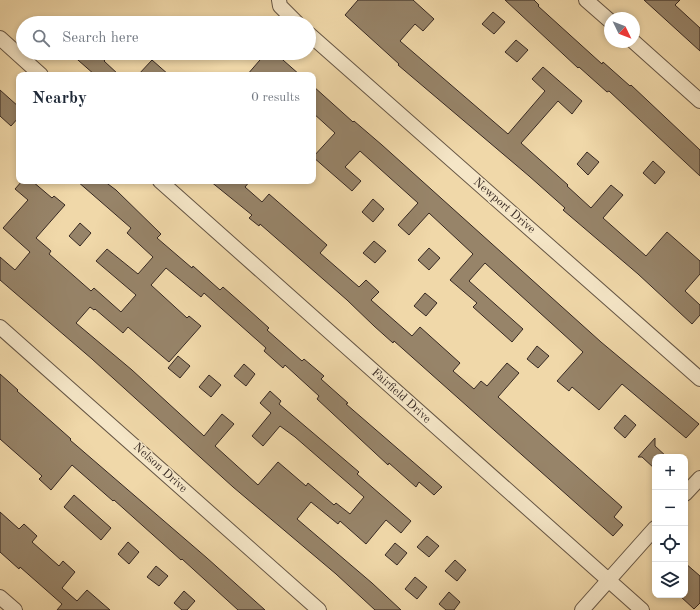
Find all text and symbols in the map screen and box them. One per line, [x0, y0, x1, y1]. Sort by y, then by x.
north arrow [604, 12, 640, 48]
search box [16, 16, 316, 60]
icon: search [30, 27, 52, 49]
text: Search here [62, 31, 139, 46]
text: Nearby [32, 90, 87, 107]
text: 0 results [251, 91, 300, 104]
street label: Newport Drive [471, 176, 538, 236]
street label: Fairfield Drive [369, 366, 433, 426]
street label: Nelson Drive [131, 441, 190, 495]
map controls [652, 454, 688, 598]
button: + [652, 454, 688, 490]
button: − [652, 490, 688, 526]
button: locate [652, 526, 688, 562]
button: layers [652, 562, 688, 598]

